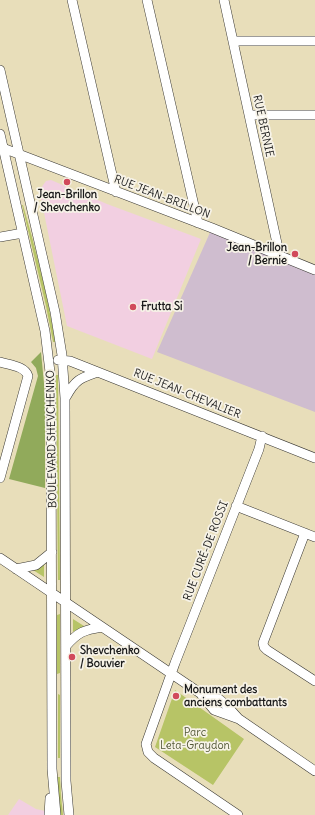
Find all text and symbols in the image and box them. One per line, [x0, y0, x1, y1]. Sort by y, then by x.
street label: RUE BERNIE [250, 94, 276, 158]
street label: RUE JEAN-BRILLON [112, 173, 212, 221]
marker: Jean-Brillon / Shevchenko [62, 177, 72, 187]
place label: Jean-Brillon / Shevchenko [34, 188, 100, 214]
place label: Jean-Brillon / Bernie [227, 241, 287, 267]
marker: Jean-Brillon / Bernie [290, 249, 300, 259]
place label: Frutta Si [141, 300, 183, 314]
marker: Frutta Si [128, 302, 138, 312]
street label: RUE JEAN-CHEVALIER [131, 366, 243, 422]
street label: BOULEVARD SHEVCHENKO [44, 370, 60, 508]
street label: RUE CURÉ-DE ROSSI [181, 499, 231, 603]
place label: Shevchenko / Bouvier [80, 644, 140, 670]
marker: Shevchenko / Bouvier [67, 652, 77, 662]
place label: Monument des anciens combattants [184, 683, 287, 709]
marker: Monument des anciens combattants [171, 691, 181, 701]
park label: Parc Leta-Graydon [160, 726, 230, 752]

